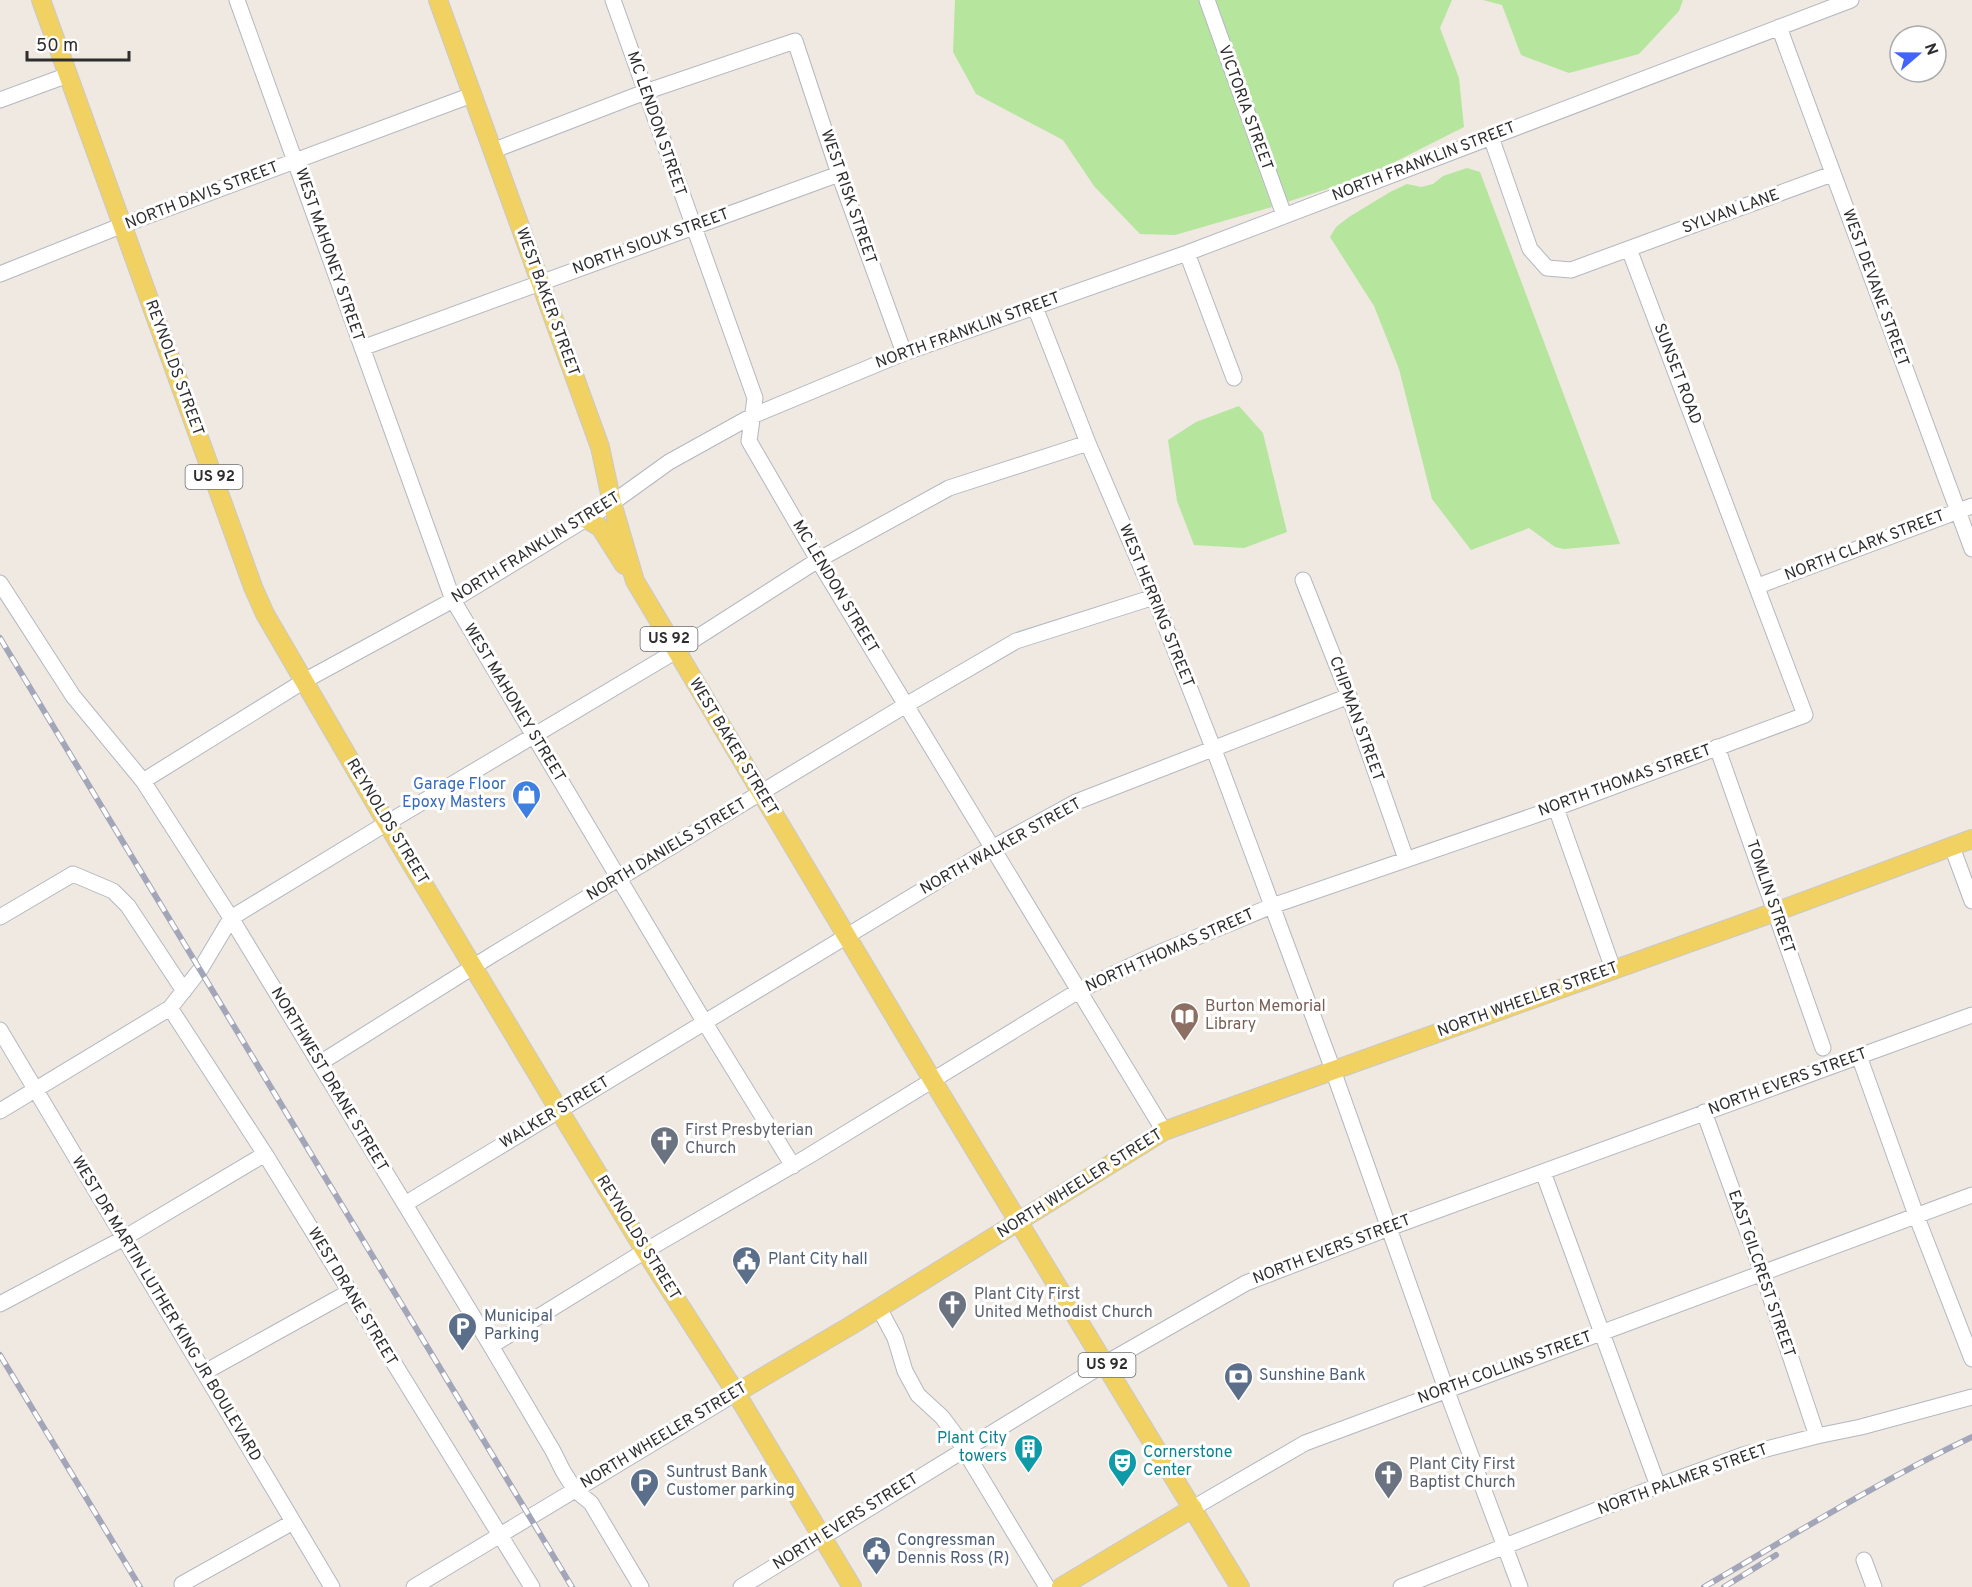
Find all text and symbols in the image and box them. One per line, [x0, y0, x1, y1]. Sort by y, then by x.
scale bar [27, 24, 129, 62]
north arrow [1888, 24, 1948, 84]
text: 50 m [36, 35, 78, 58]
text: N [1919, 41, 1942, 58]
street label: VICTORIA STREET [1213, 43, 1277, 173]
street label: MC LENDON STREET [622, 49, 690, 199]
street label: NORTH FRANKLIN STREET [1329, 118, 1519, 206]
street label: WEST RISK STREET [816, 127, 880, 267]
street label: NORTH DAVIS STREET [122, 157, 282, 235]
street label: WEST MAHONEY STREET [290, 166, 368, 344]
street label: SYLVAN LANE [1680, 185, 1782, 239]
street label: NORTH SIOUX STREET [570, 204, 732, 280]
street label: WEST DEVANE STREET [1837, 206, 1913, 370]
street label: WEST BAKER STREET [511, 225, 583, 379]
street label: NORTH FRANKLIN STREET [873, 288, 1063, 374]
street label: REYNOLDS STREET [140, 297, 208, 439]
street label: SUNSET ROAD [1649, 321, 1705, 427]
road number: US 92 [186, 465, 242, 489]
street label: NORTH FRANKLIN STREET [448, 488, 624, 608]
street label: NORTH CLARK STREET [1782, 506, 1948, 586]
street label: MC LENDON STREET [787, 517, 883, 657]
street label: WEST HERRING STREET [1114, 521, 1198, 691]
street label: WEST MAHONEY STREET [459, 620, 569, 786]
road number: US 92 [640, 627, 698, 651]
street label: CHIPMAN STREET [1324, 654, 1388, 784]
street label: WEST BAKER STREET [684, 675, 782, 819]
street label: NORTH THOMAS STREET [1536, 740, 1714, 822]
street label: REYNOLDS STREET [341, 755, 433, 889]
place label: Garage Floor Epoxy Masters [402, 775, 506, 813]
shop icon: Garage Floor Epoxy Masters [511, 778, 543, 820]
street label: NORTH DANIELS STREET [583, 794, 751, 906]
street label: NORTH WALKER STREET [917, 794, 1085, 900]
street label: TOMLIN STREET [1741, 837, 1799, 957]
street label: NORTH THOMAS STREET [1082, 905, 1258, 997]
street label: NORTH WHEELER STREET [1435, 958, 1621, 1042]
street label: NORTHWEST DRANE STREET [266, 984, 392, 1176]
place label: Burton Memorial Library [1205, 997, 1326, 1035]
library icon: Burton Memorial Library [1168, 1000, 1200, 1042]
street label: NORTH EVERS STREET [1706, 1044, 1870, 1120]
street label: WALKER STREET [497, 1072, 613, 1154]
place label: First Presbyterian Church [685, 1121, 813, 1159]
church icon: First Presbyterian Church [648, 1124, 680, 1166]
street label: NORTH WHEELER STREET [994, 1125, 1166, 1243]
street label: WEST DR MARTIN LUTHER KING JR BOULEVARD [67, 1153, 265, 1465]
street label: REYNOLDS STREET [591, 1172, 685, 1304]
street label: EAST GILCREST STREET [1723, 1188, 1799, 1360]
street label: NORTH EVERS STREET [1250, 1211, 1414, 1289]
street label: WEST DRANE STREET [303, 1224, 401, 1370]
public building icon: Plant City hall [731, 1244, 763, 1286]
place label: Plant City hall [768, 1250, 868, 1270]
place label: Plant City First United Methodist Church [974, 1285, 1153, 1323]
church icon: Plant City First United Methodist Church [937, 1288, 969, 1330]
place label: Municipal Parking [484, 1307, 553, 1345]
parking icon: Municipal Parking [447, 1310, 479, 1352]
street label: NORTH COLLINS STREET [1415, 1327, 1595, 1409]
road number: US 92 [1078, 1353, 1136, 1377]
bank icon: Sunshine Bank [1222, 1360, 1254, 1402]
place label: Sunshine Bank [1259, 1366, 1366, 1386]
street label: NORTH WHEELER STREET [577, 1378, 751, 1494]
place label: Plant City towers [937, 1429, 1007, 1467]
building icon: Plant City towers [1012, 1432, 1044, 1474]
street label: NORTH PALMER STREET [1595, 1440, 1771, 1520]
place label: Cornerstone Center [1143, 1443, 1232, 1481]
theatre icon: Cornerstone Center [1106, 1446, 1138, 1488]
place label: Plant City First Baptist Church [1409, 1455, 1515, 1493]
church icon: Plant City First Baptist Church [1372, 1458, 1404, 1500]
place label: Suntrust Bank Customer parking [666, 1463, 795, 1501]
parking icon: Suntrust Bank Customer parking [629, 1466, 661, 1508]
street label: NORTH EVERS STREET [770, 1469, 922, 1575]
place label: Congressman Dennis Ross (R) [897, 1531, 1009, 1569]
public building icon: Congressman Dennis Ross (R) [860, 1534, 892, 1576]

